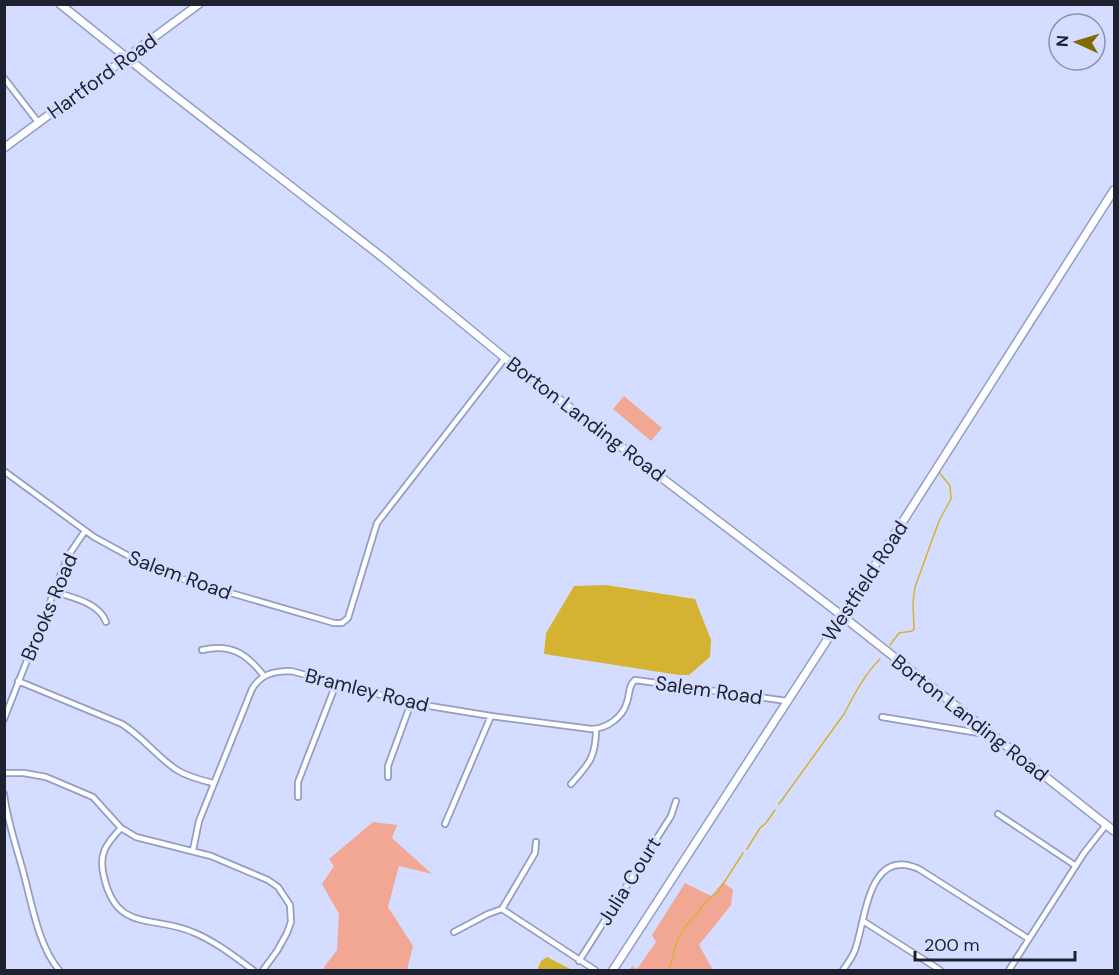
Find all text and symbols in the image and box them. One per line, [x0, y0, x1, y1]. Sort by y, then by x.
north arrow [1047, 12, 1107, 72]
street label: Hartford Road [42, 27, 162, 125]
text: N [1052, 34, 1073, 48]
street label: Borton Landing Road [501, 351, 671, 487]
street label: Westfield Road [816, 516, 914, 646]
street label: Salem Road [125, 544, 235, 606]
street label: Brooks Road [15, 549, 83, 665]
street label: Borton Landing Road [886, 649, 1054, 787]
street label: Bramley Road [302, 662, 432, 718]
street label: Salem Road [654, 670, 764, 710]
street label: Julia Court [592, 832, 667, 930]
scale bar [915, 924, 1076, 962]
text: 200 m [924, 933, 980, 957]

